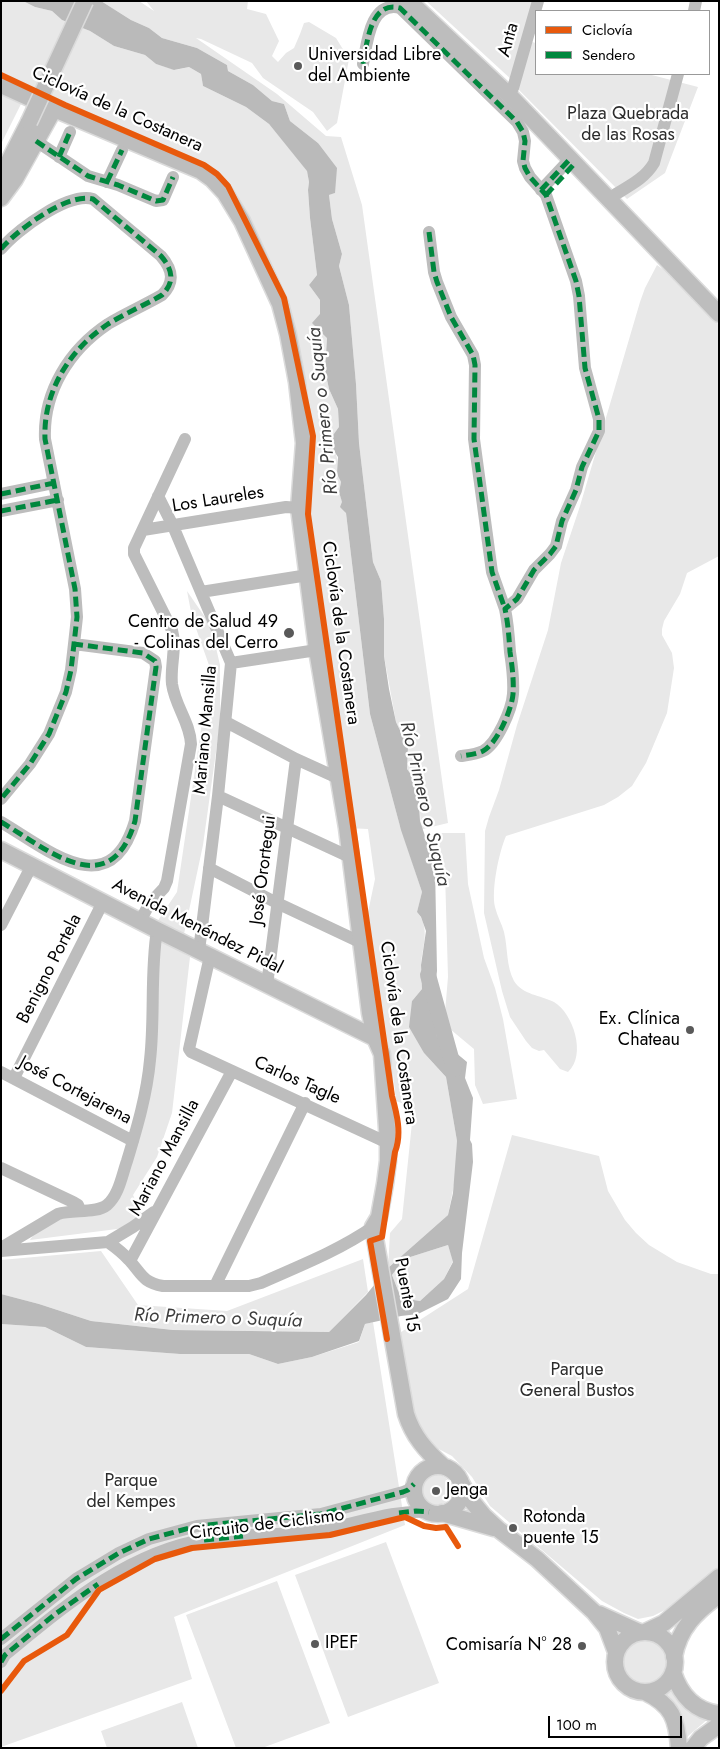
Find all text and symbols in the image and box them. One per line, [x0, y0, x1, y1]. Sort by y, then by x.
legend [535, 10, 710, 75]
text: Ciclovía [582, 19, 632, 41]
street label: Anta [494, 21, 524, 59]
text: Sendero [582, 44, 635, 66]
place label: Universidad Libre del Ambiente [308, 45, 441, 88]
marker: Universidad Libre del Ambiente [292, 60, 304, 72]
street label: Ciclovía de la Costanera [28, 63, 206, 157]
park label: Plaza Quebrada de las Rosas [567, 104, 689, 146]
water label: Río Primero o Suquía [304, 326, 344, 496]
street label: Los Laureles [171, 482, 265, 518]
street label: Ciclovía de la Costanera [316, 540, 364, 726]
place label: Centro de Salud 49 - Colinas del Cerro [128, 612, 278, 654]
marker: Centro de Salud 49 - Colinas del Cerro [282, 626, 296, 640]
street label: Mariano Mansilla [190, 665, 222, 795]
water label: Río Primero o Suquía [394, 719, 454, 889]
street label: José Orortegui [247, 814, 281, 926]
street label: Avenida Menéndez Pidal [108, 874, 286, 980]
street label: Benigno Portela [13, 911, 87, 1027]
street label: Ciclovía de la Costanera [374, 940, 422, 1126]
place label: Ex. Clínica Chateau [599, 1009, 680, 1052]
marker: Ex. Clínica Chateau [684, 1024, 696, 1036]
street label: José Cortejarena [15, 1052, 135, 1130]
street label: Carlos Tagle [250, 1052, 344, 1110]
street label: Mariano Mansilla [125, 1096, 205, 1220]
street label: Puente 15 [389, 1256, 423, 1334]
water label: Río Primero o Suquía [133, 1305, 303, 1333]
park label: Parque General Bustos [520, 1360, 634, 1402]
park label: Parque del Kempes [87, 1471, 175, 1514]
place label: Jenga [446, 1480, 488, 1502]
marker: Jenga [430, 1485, 442, 1497]
street label: Circuito de Ciclismo [188, 1505, 346, 1545]
place label: Rotonda puente 15 [523, 1507, 599, 1550]
marker: Rotonda puente 15 [507, 1522, 519, 1534]
place label: IPEF [325, 1633, 358, 1655]
place label: Comisaría N° 28 [446, 1635, 572, 1657]
marker: IPEF [309, 1638, 321, 1650]
marker: Comisaría N° 28 [576, 1640, 588, 1652]
scale bar [550, 1706, 684, 1738]
text: 100 m [556, 1714, 597, 1736]

